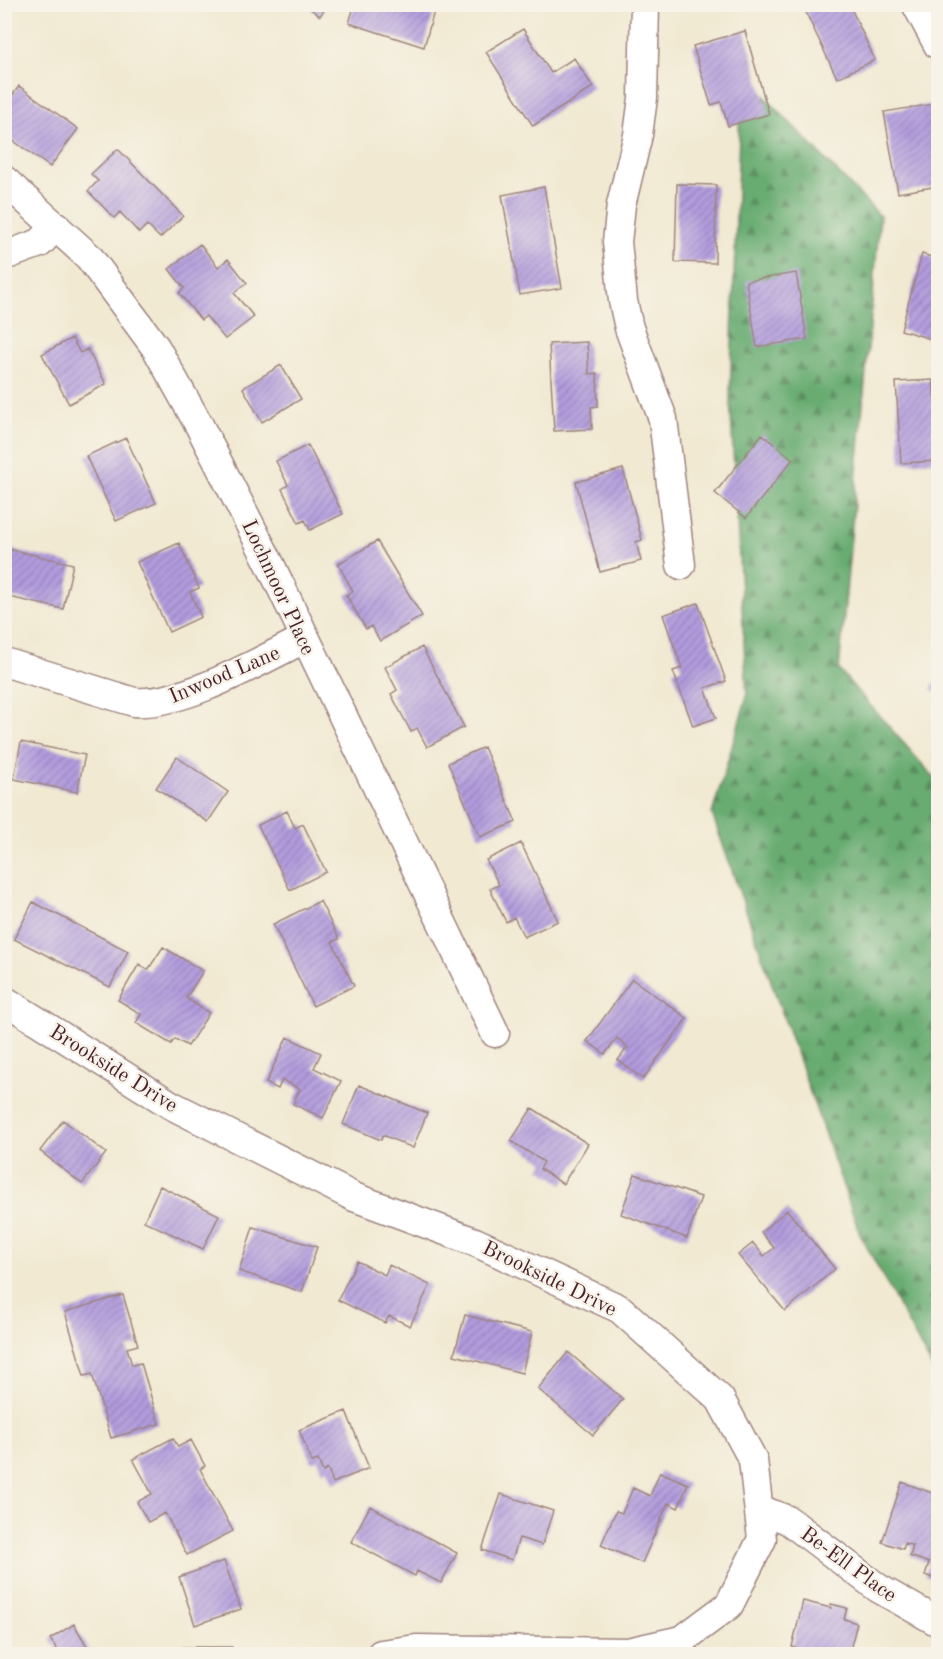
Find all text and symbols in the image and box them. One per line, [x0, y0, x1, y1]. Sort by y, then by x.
street label: Lochmoor Place [237, 517, 318, 658]
street label: Inwood Lane [166, 643, 283, 708]
street label: Brookside Drive [45, 1022, 181, 1117]
street label: Brookside Drive [479, 1238, 620, 1321]
street label: Be-Ell Place [796, 1524, 900, 1607]

